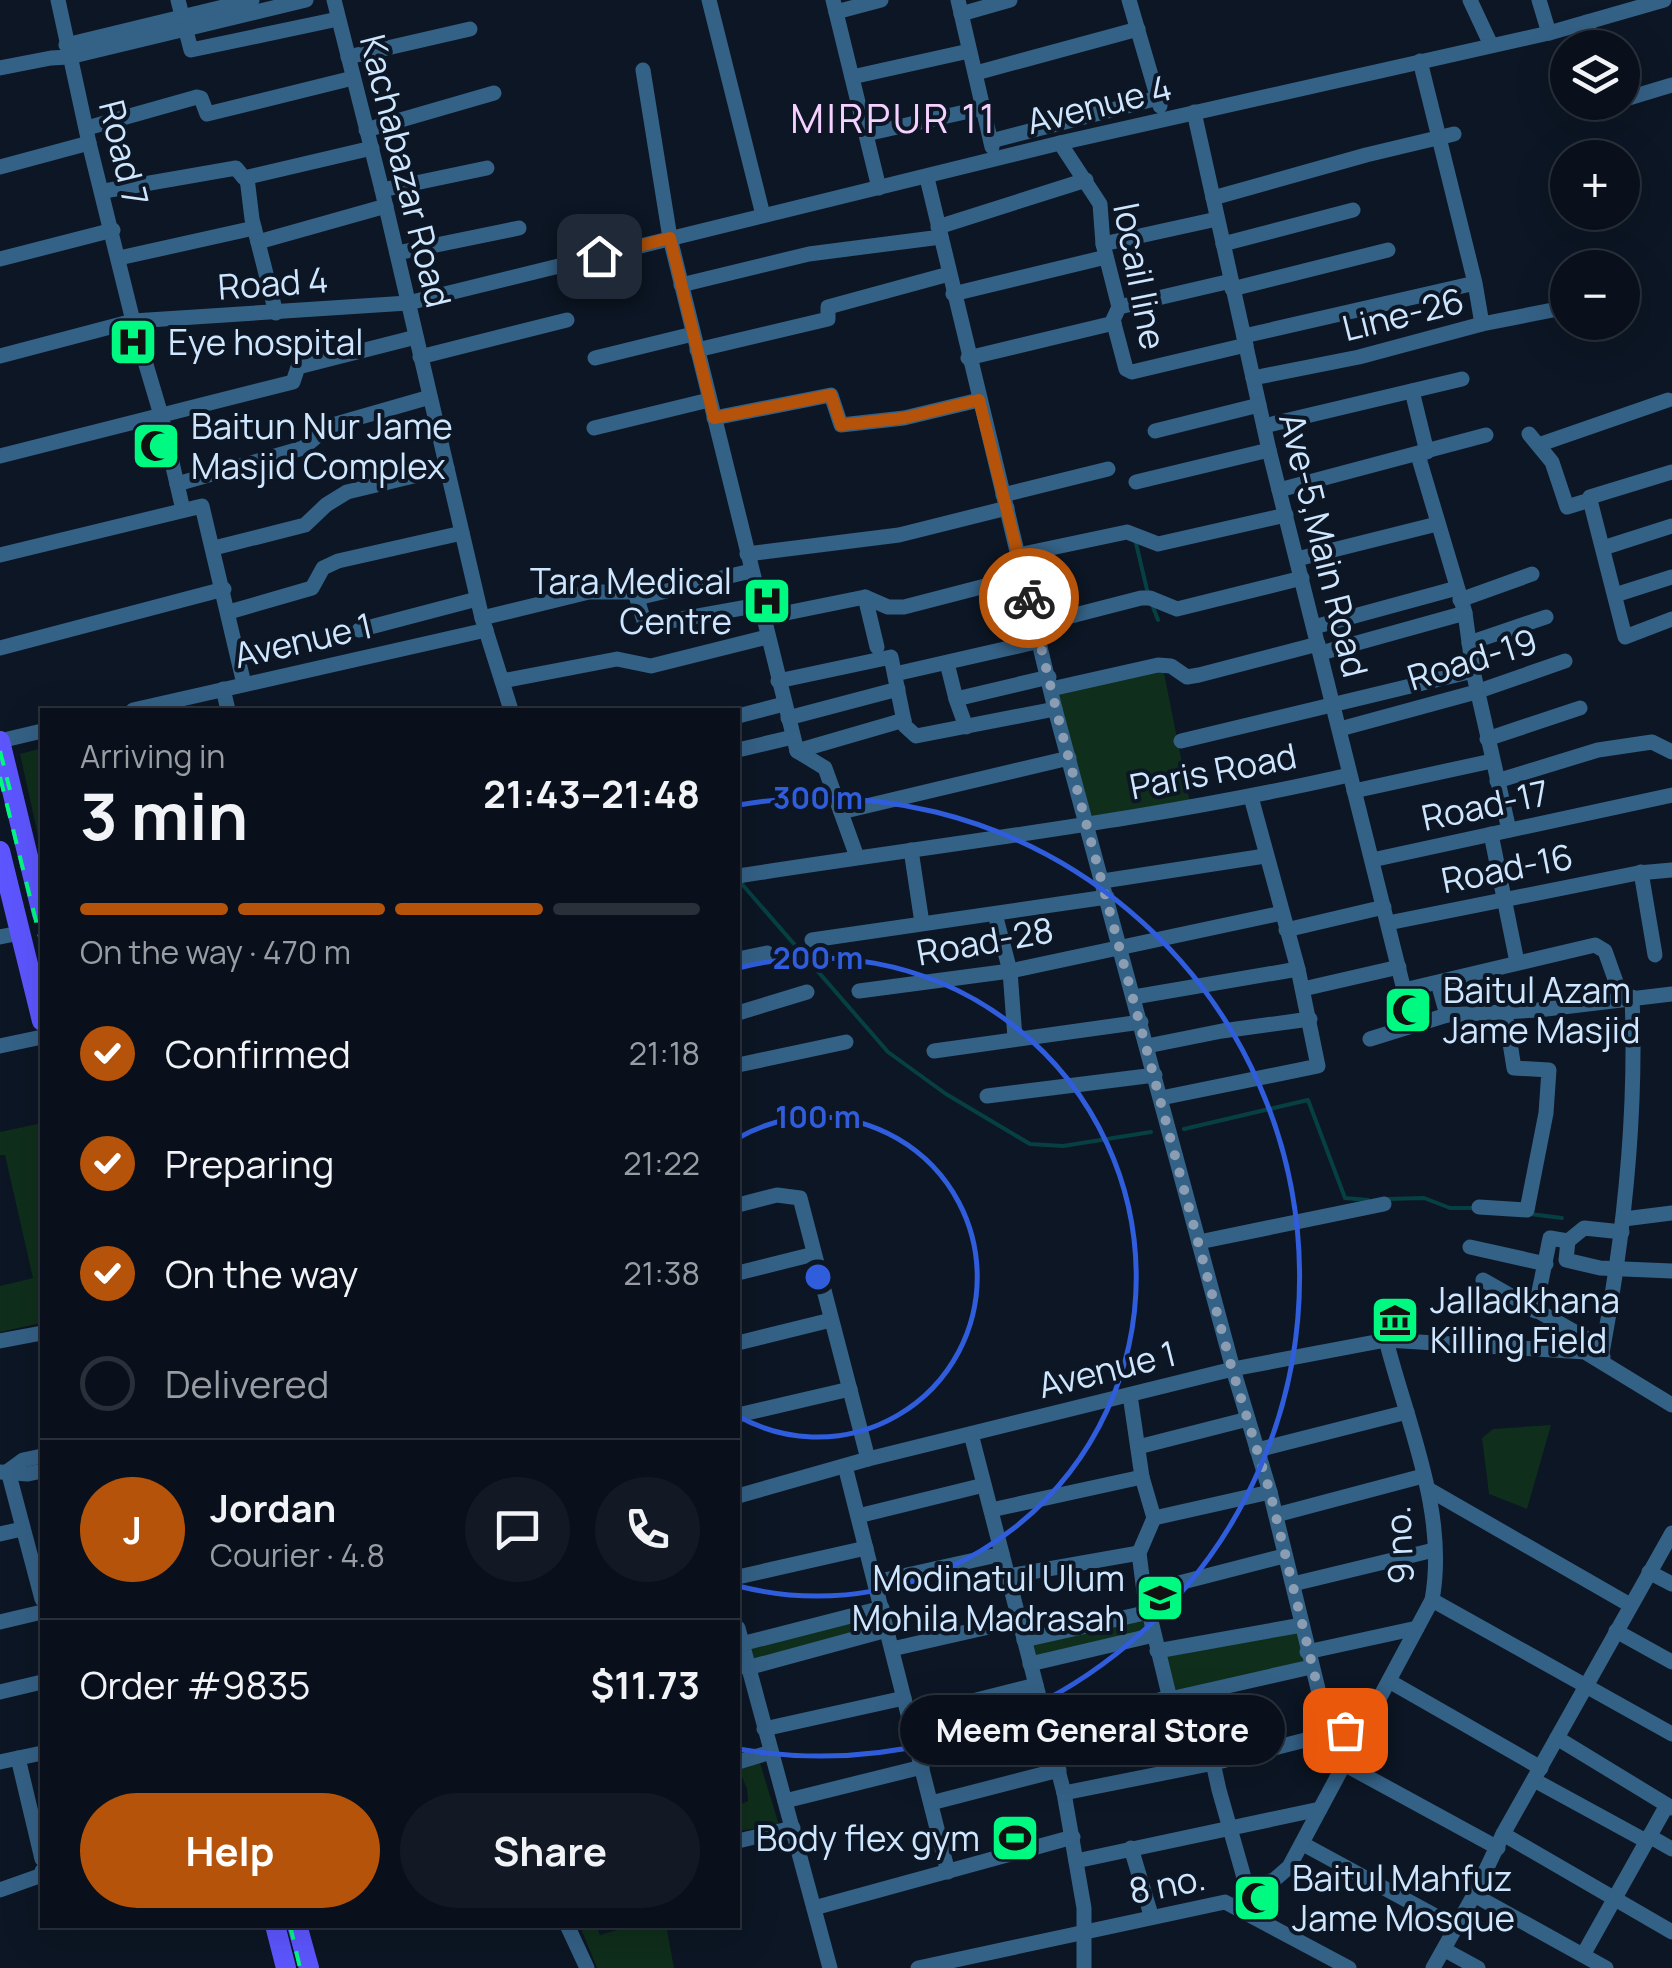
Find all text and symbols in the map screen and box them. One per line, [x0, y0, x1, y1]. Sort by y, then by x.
street label: Kachabazar Road [349, 30, 463, 312]
map controls [1550, 30, 1640, 340]
button: layers [1550, 30, 1640, 120]
street label: Avenue 4 [1022, 63, 1176, 145]
district label: MIRPUR 11 [790, 90, 998, 145]
street label: Road 7 [88, 95, 160, 211]
button: + [1550, 140, 1640, 230]
street label: locail line [1102, 199, 1178, 353]
pin [557, 214, 642, 299]
icon: home [572, 229, 627, 284]
button: − [1550, 250, 1640, 340]
street label: Road 4 [216, 255, 330, 311]
street label: Line-26 [1337, 276, 1469, 352]
hospital icon: Eye hospital [107, 316, 159, 368]
place label: Eye hospital [168, 318, 363, 366]
place label: Baitun Nur Jame Masjid Complex [191, 402, 453, 490]
street label: Ave-5,Main Road [1268, 408, 1380, 682]
mosque icon: Baitun Nur Jame Masjid Complex [130, 420, 182, 472]
courier [979, 548, 1079, 648]
place label: Tara Medical Centre [530, 557, 732, 645]
icon: bike [1002, 571, 1057, 626]
hospital icon: Tara Medical Centre [741, 575, 793, 627]
street label: Avenue 1 [229, 601, 377, 679]
street label: Road-19 [1401, 617, 1543, 701]
street label: Paris Road [1126, 731, 1300, 811]
text: Arriving in [80, 734, 225, 778]
text: 21:43–21:48 [483, 767, 700, 819]
street label: Road-17 [1417, 768, 1553, 842]
text: 3 min [80, 771, 248, 860]
text: 300 m [773, 777, 863, 818]
street label: Road-16 [1437, 832, 1577, 904]
street label: Road-28 [913, 905, 1057, 977]
text: On the way · 470 m [80, 930, 351, 974]
text: 200 m [773, 937, 863, 978]
place label: Baitul Azam Jame Masjid [1443, 966, 1641, 1054]
mosque icon: Baitul Azam Jame Masjid [1382, 984, 1434, 1036]
icon: check [80, 1026, 135, 1081]
text: Confirmed [165, 1027, 351, 1079]
text: 21:18 [629, 1031, 700, 1075]
text: 100 m [775, 1096, 861, 1137]
icon: check [80, 1136, 135, 1191]
text: Preparing [165, 1137, 334, 1189]
text: 21:22 [623, 1141, 700, 1185]
icon: check [80, 1246, 135, 1301]
text: On the way [165, 1247, 358, 1299]
text: 21:38 [623, 1251, 700, 1295]
centre of rings [800, 1259, 836, 1295]
place label: Jalladkhana Killing Field [1430, 1276, 1620, 1364]
museum icon: Jalladkhana Killing Field [1369, 1294, 1421, 1346]
street label: Avenue 1 [1033, 1329, 1181, 1409]
text: Delivered [165, 1357, 329, 1409]
button: chat [465, 1477, 570, 1582]
button: phone [595, 1477, 700, 1582]
text: Jordan [210, 1481, 336, 1533]
text: J [123, 1503, 142, 1555]
street label: 9 no. [1373, 1505, 1425, 1585]
text: Courier · 4.8 [210, 1533, 385, 1577]
place label: Modinatul Ulum Mohila Madrasah [852, 1554, 1125, 1642]
school or university icon: Modinatul Ulum Mohila Madrasah [1134, 1572, 1186, 1624]
text: Order #9835 [80, 1658, 310, 1710]
text: $11.73 [590, 1658, 700, 1710]
pin [1303, 1688, 1388, 1773]
callout: Meem General Store [900, 1695, 1285, 1765]
icon: bag [1318, 1703, 1373, 1758]
text: Meem General Store [936, 1708, 1249, 1752]
button: Help [80, 1793, 380, 1908]
button: Share [400, 1793, 700, 1908]
sports icon: Body flex gym [989, 1812, 1041, 1864]
place label: Body flex gym [756, 1814, 980, 1862]
street label: 8 no. [1125, 1853, 1209, 1915]
place label: Baitul Mahfuz Jame Mosque [1292, 1854, 1515, 1942]
mosque icon: Baitul Mahfuz Jame Mosque [1231, 1872, 1283, 1924]

